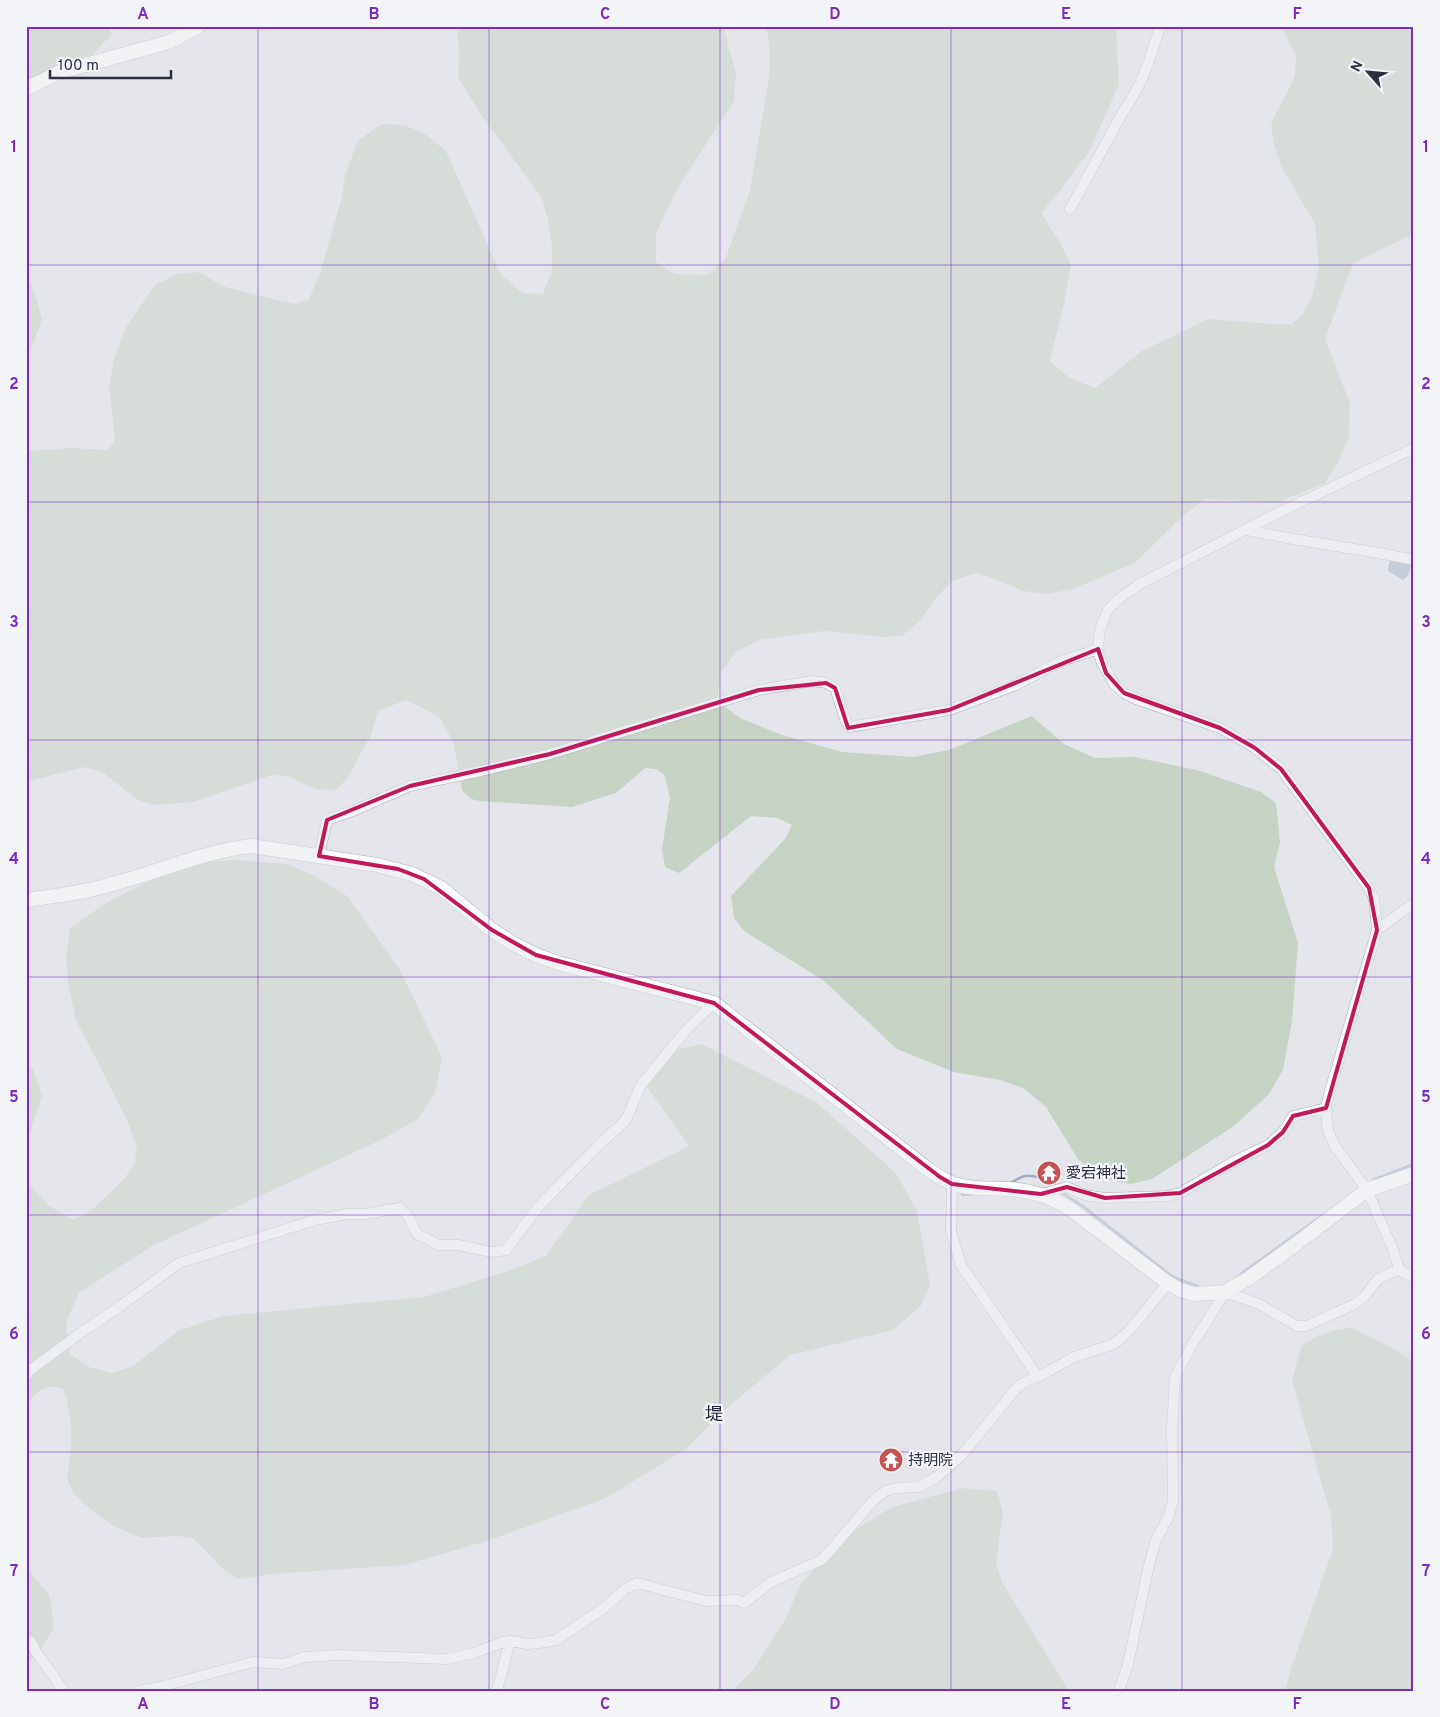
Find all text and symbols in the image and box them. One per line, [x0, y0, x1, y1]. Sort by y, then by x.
text: A [137, 5, 149, 25]
text: B [368, 5, 380, 25]
text: C [600, 5, 610, 25]
text: D [829, 5, 841, 25]
text: E [1061, 5, 1071, 25]
text: F [1292, 5, 1302, 25]
scale bar [50, 48, 171, 80]
north arrow [1342, 48, 1392, 98]
text: 100 m [58, 57, 99, 76]
text: N [1348, 58, 1368, 75]
text: 1 [11, 138, 17, 158]
text: 1 [1423, 138, 1429, 158]
text: 2 [9, 375, 19, 395]
text: 2 [1421, 375, 1431, 395]
text: 3 [9, 613, 19, 633]
text: 3 [1421, 613, 1431, 633]
text: 4 [9, 850, 19, 870]
text: 4 [1421, 850, 1431, 870]
text: 5 [9, 1088, 19, 1108]
text: 5 [1421, 1088, 1431, 1108]
temple icon: 愛宕神社 [1036, 1160, 1062, 1186]
place label: 愛宕神社 [1066, 1165, 1126, 1184]
text: 6 [9, 1325, 19, 1345]
text: 6 [1421, 1325, 1431, 1345]
district label: 堤 [705, 1404, 723, 1427]
temple icon: 持明院 [878, 1447, 904, 1473]
place label: 持明院 [908, 1451, 953, 1471]
text: 7 [10, 1562, 18, 1582]
text: 7 [1422, 1562, 1430, 1582]
text: A [137, 1695, 149, 1715]
text: B [368, 1695, 380, 1715]
text: C [600, 1695, 610, 1715]
text: D [829, 1695, 841, 1715]
text: E [1061, 1695, 1071, 1715]
text: F [1292, 1695, 1302, 1715]

